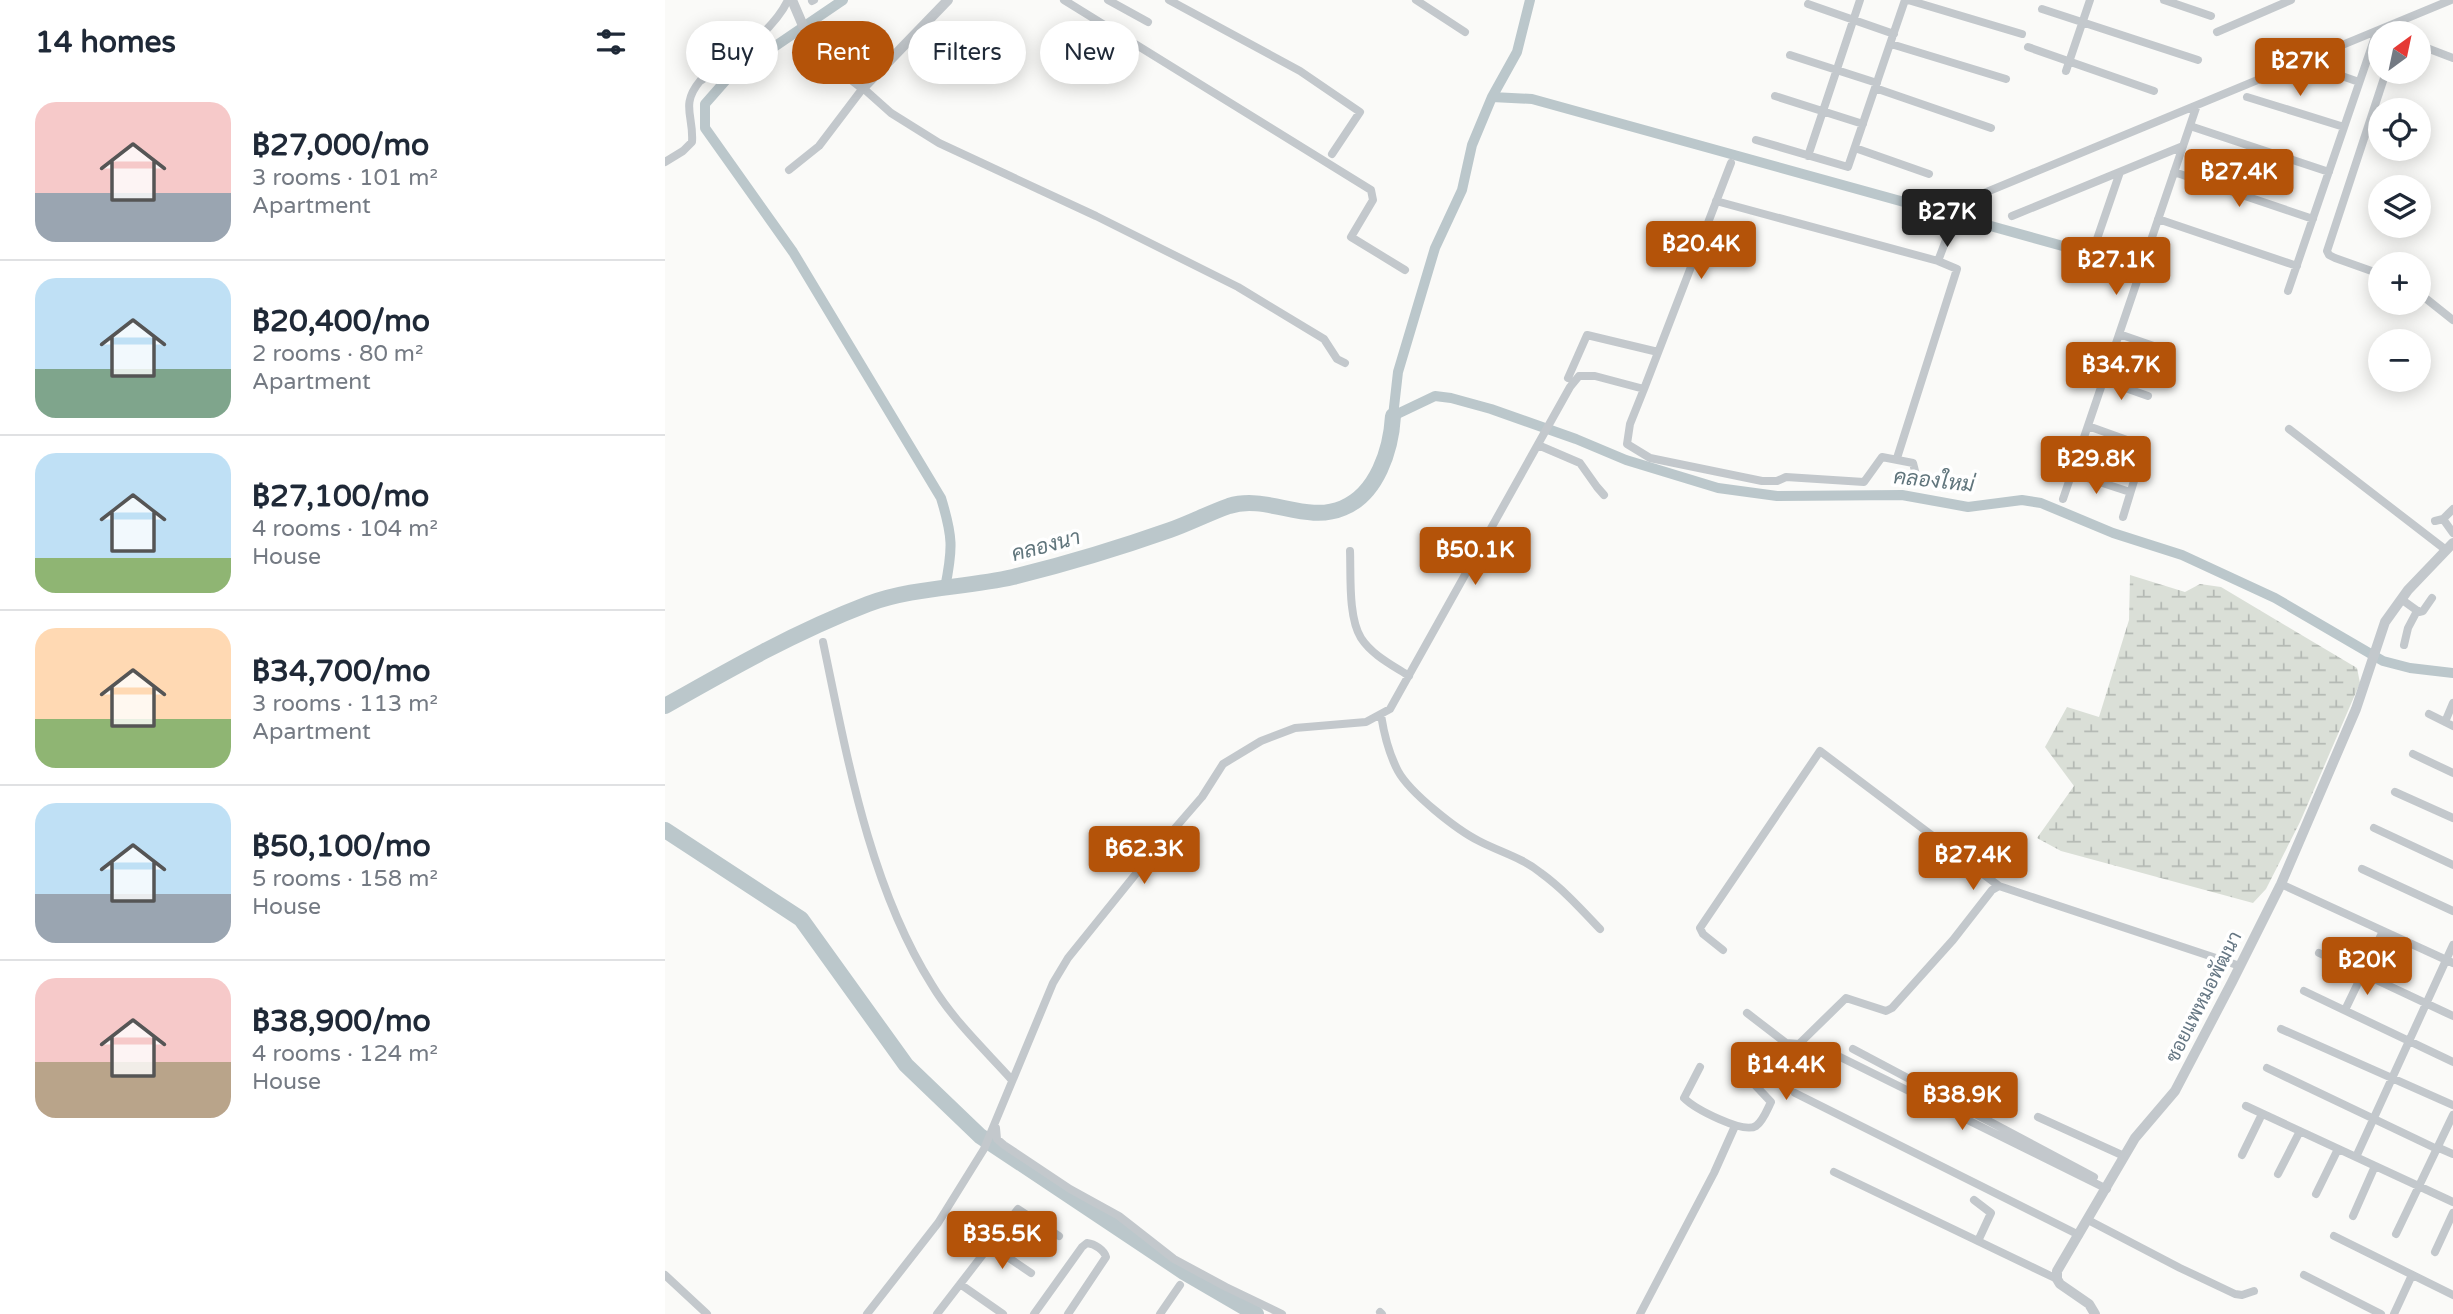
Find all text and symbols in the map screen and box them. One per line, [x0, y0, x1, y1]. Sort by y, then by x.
chip: Buy [686, 21, 778, 84]
chip: Rent [792, 21, 894, 84]
chip: Filters [908, 21, 1026, 84]
chip: New [1040, 21, 1139, 84]
north arrow [2368, 21, 2431, 84]
map controls [2368, 21, 2431, 392]
icon: filters [592, 23, 630, 61]
text: 14 homes [35, 24, 176, 61]
pin: ฿27K [2259, 38, 2341, 98]
text: ฿27K [2271, 47, 2329, 75]
button: locate [2368, 98, 2431, 161]
text: ฿27,000/mo [252, 127, 429, 164]
icon: home [91, 130, 175, 214]
pin: ฿27.4K [2182, 150, 2296, 209]
text: ฿27.4K [2201, 158, 2277, 186]
text: 3 rooms · 101 m² [252, 164, 438, 192]
button: layers [2368, 175, 2431, 238]
pin: ฿27K [1906, 190, 1988, 249]
text: Apartment [252, 192, 371, 220]
text: ฿27K [1918, 198, 1976, 226]
pin: ฿20.4K [1644, 222, 1758, 281]
text: ฿20.4K [1662, 230, 1740, 258]
pin: ฿27.1K [2059, 238, 2173, 297]
text: ฿27.1K [2077, 246, 2155, 274]
button: + [2368, 252, 2431, 315]
text: ฿20,400/mo [252, 303, 430, 340]
icon: home [91, 306, 175, 390]
button: − [2368, 329, 2431, 392]
text: 2 rooms · 80 m² [252, 340, 423, 368]
pin: ฿34.7K [2064, 342, 2178, 402]
text: ฿34.7K [2082, 351, 2160, 379]
text: Apartment [252, 368, 371, 396]
pin: ฿29.8K [2039, 436, 2153, 496]
text: ฿29.8K [2057, 445, 2135, 473]
water label: คลองใหม่ [1892, 463, 1977, 498]
text: ฿27,100/mo [252, 478, 429, 515]
icon: home [91, 481, 175, 565]
text: 4 rooms · 104 m² [252, 515, 438, 543]
water label: คลองนา [1009, 525, 1083, 567]
pin: ฿50.1K [1418, 528, 1532, 587]
text: ฿50.1K [1436, 536, 1514, 564]
text: House [252, 543, 321, 571]
text: ฿34,700/mo [252, 653, 430, 690]
icon: home [91, 656, 175, 740]
text: 3 rooms · 113 m² [252, 690, 438, 718]
text: Apartment [252, 718, 371, 746]
pin: ฿62.3K [1087, 826, 1201, 886]
text: ฿50,100/mo [252, 828, 431, 865]
icon: home [91, 831, 175, 915]
pin: ฿27.4K [1916, 832, 2030, 892]
text: ฿62.3K [1105, 835, 1183, 863]
text: ฿27.4K [1935, 841, 2011, 869]
text: 5 rooms · 158 m² [252, 865, 438, 893]
text: House [252, 893, 321, 921]
street label: ซอยแพหมอพัฒนา [2161, 928, 2247, 1066]
pin: ฿20K [2326, 937, 2408, 997]
text: ฿20K [2338, 946, 2396, 974]
text: ฿38,900/mo [252, 1003, 431, 1040]
icon: home [91, 1006, 175, 1090]
text: 4 rooms · 124 m² [252, 1040, 438, 1068]
pin: ฿14.4K [1729, 1042, 1843, 1102]
text: ฿14.4K [1747, 1051, 1825, 1079]
text: House [252, 1068, 321, 1096]
pin: ฿38.9K [1905, 1072, 2019, 1132]
text: ฿38.9K [1923, 1081, 2001, 1109]
pin: ฿35.5K [945, 1212, 1059, 1271]
text: ฿35.5K [963, 1220, 1041, 1248]

